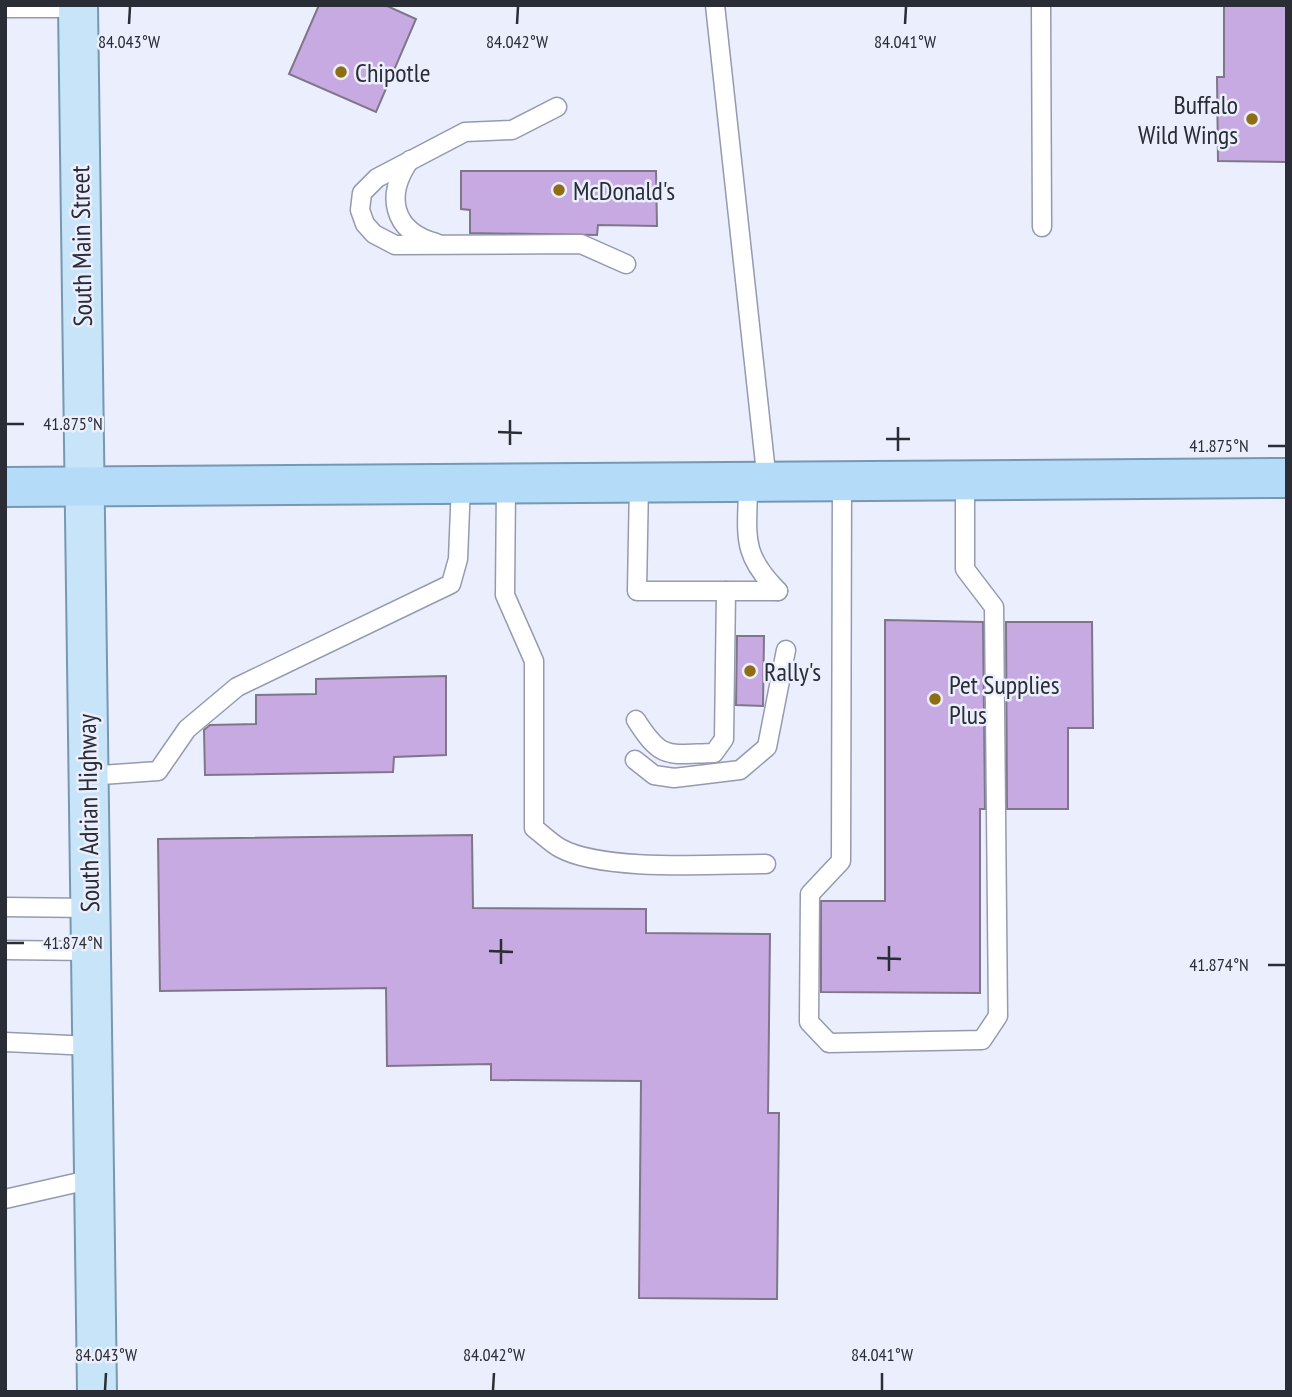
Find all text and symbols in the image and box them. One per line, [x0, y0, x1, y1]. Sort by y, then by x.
text: 84.043°W [98, 30, 160, 53]
text: 84.042°W [486, 30, 548, 53]
text: 84.041°W [874, 30, 936, 53]
place label: Chipotle [355, 56, 430, 89]
marker: Chipotle [333, 64, 349, 80]
place label: Buffalo Wild Wings [1138, 88, 1238, 151]
marker: Buffalo Wild Wings [1244, 111, 1260, 127]
street label: South Main Street [63, 165, 99, 327]
place label: McDonald's [573, 174, 675, 207]
marker: McDonald's [551, 182, 567, 198]
text: 41.875°N [43, 412, 103, 435]
text: 41.875°N [1189, 434, 1249, 457]
place label: Rally's [764, 655, 821, 688]
marker: Rally's [742, 663, 758, 679]
place label: Pet Supplies Plus [949, 668, 1060, 731]
marker: Pet Supplies Plus [927, 691, 943, 707]
street label: South Adrian Highway [70, 713, 106, 913]
text: 41.874°N [43, 931, 103, 954]
text: 41.874°N [1189, 953, 1249, 976]
text: 84.043°W [75, 1343, 137, 1366]
text: 84.042°W [463, 1343, 525, 1366]
text: 84.041°W [851, 1343, 913, 1366]

